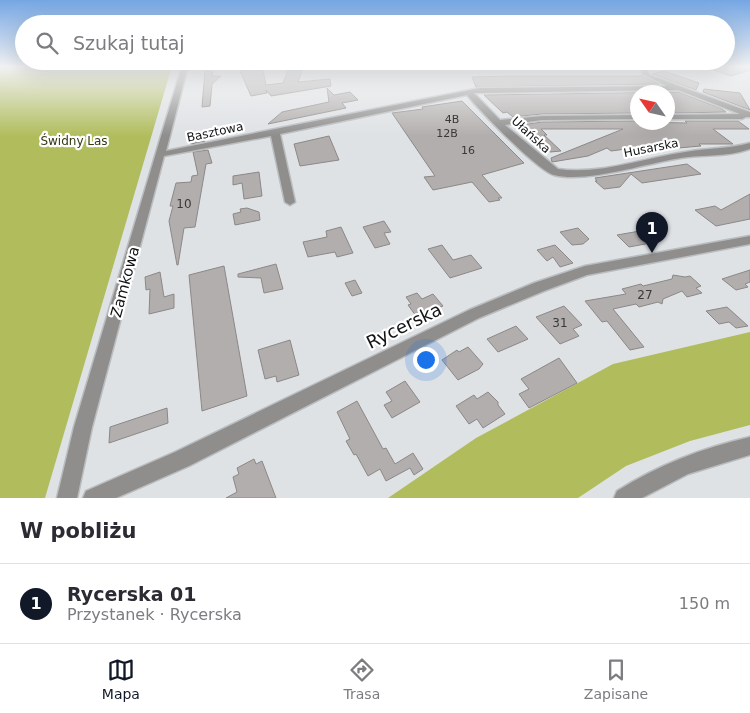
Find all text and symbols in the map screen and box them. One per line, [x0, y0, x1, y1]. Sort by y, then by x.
search box [15, 15, 735, 70]
icon: search [33, 29, 61, 57]
text: Szukaj tutaj [73, 32, 185, 54]
north arrow [630, 85, 675, 130]
house number: 4B [445, 113, 459, 126]
street label: Ułańska [509, 114, 553, 156]
street label: Basztowa [185, 119, 245, 145]
house number: 12B [436, 127, 458, 140]
park label: Świdny Las [40, 133, 108, 148]
street label: Husarska [622, 136, 680, 160]
house number: 16 [461, 144, 475, 157]
house number: 10 [176, 197, 192, 211]
pin: 1 [636, 212, 668, 253]
street label: Zamkowa [107, 244, 143, 320]
house number: 27 [637, 288, 653, 302]
street label: Rycerska [363, 298, 445, 353]
house number: 31 [552, 316, 568, 330]
your location [413, 347, 439, 373]
text: W pobliżu [20, 519, 137, 543]
text: Rycerska 01 [67, 583, 197, 605]
text: 1 [30, 594, 42, 613]
text: 150 m [679, 594, 730, 613]
text: Przystanek · Rycerska [67, 605, 242, 624]
tab: Mapa [102, 656, 140, 702]
tab: Trasa [344, 656, 380, 702]
tab: Zapisane [584, 656, 648, 702]

